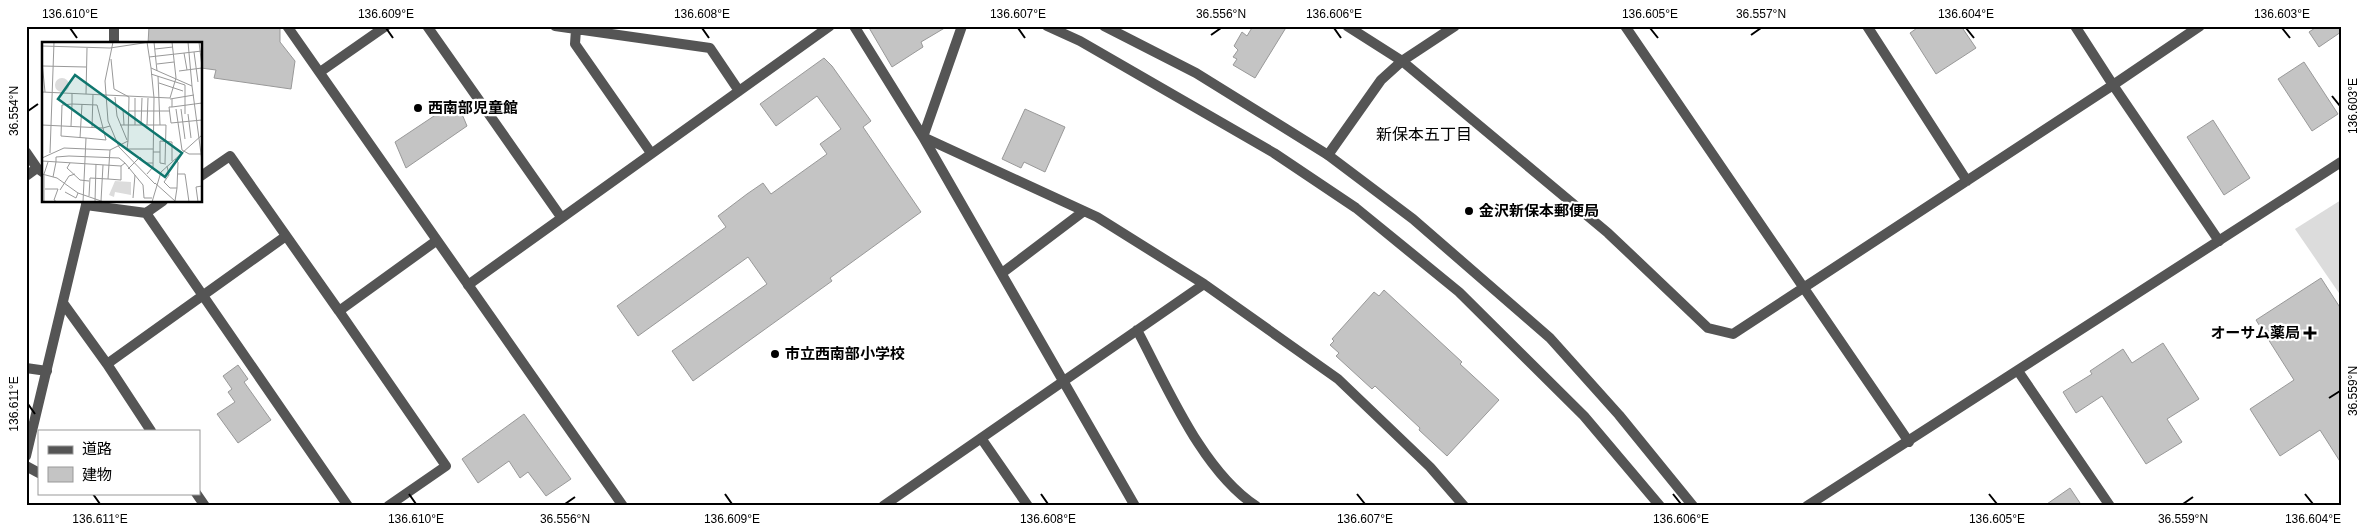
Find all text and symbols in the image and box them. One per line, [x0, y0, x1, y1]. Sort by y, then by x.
text: 136.610°E [42, 7, 98, 21]
text: 136.609°E [358, 7, 414, 21]
text: 136.608°E [674, 7, 730, 21]
text: 136.607°E [990, 7, 1046, 21]
text: 36.556°N [1196, 7, 1246, 21]
text: 136.606°E [1306, 7, 1362, 21]
text: 136.605°E [1622, 7, 1678, 21]
text: 36.557°N [1736, 7, 1786, 21]
text: 136.604°E [1938, 7, 1994, 21]
text: 136.603°E [2254, 7, 2310, 21]
inset map [42, 42, 202, 202]
text: 136.603°E [2346, 78, 2360, 134]
text: 36.554°N [7, 86, 21, 136]
place label: 西南部児童館 [428, 99, 518, 116]
marker: 西南部児童館 [412, 102, 424, 114]
district label: 新保本五丁目 [1376, 126, 1472, 143]
place label: 金沢新保本郵便局 [1479, 202, 1599, 219]
marker: 金沢新保本郵便局 [1463, 205, 1475, 217]
place label: オーサム薬局 [2211, 324, 2300, 341]
marker: オーサム薬局 [2304, 327, 2316, 339]
place label: 市立西南部小学校 [785, 345, 905, 362]
marker: 市立西南部小学校 [769, 348, 781, 360]
text: 36.559°N [2346, 366, 2360, 416]
text: 136.611°E [7, 376, 21, 432]
legend [38, 430, 200, 494]
text: 道路 [82, 440, 112, 457]
text: 建物 [82, 466, 112, 483]
text: 136.611°E [72, 512, 128, 526]
text: 136.610°E [388, 512, 444, 526]
text: 36.556°N [540, 512, 590, 526]
text: 136.609°E [704, 512, 760, 526]
text: 136.608°E [1020, 512, 1076, 526]
text: 136.607°E [1337, 512, 1393, 526]
text: 136.606°E [1653, 512, 1709, 526]
text: 136.605°E [1969, 512, 2025, 526]
text: 36.559°N [2158, 512, 2208, 526]
text: 136.604°E [2285, 512, 2341, 526]

